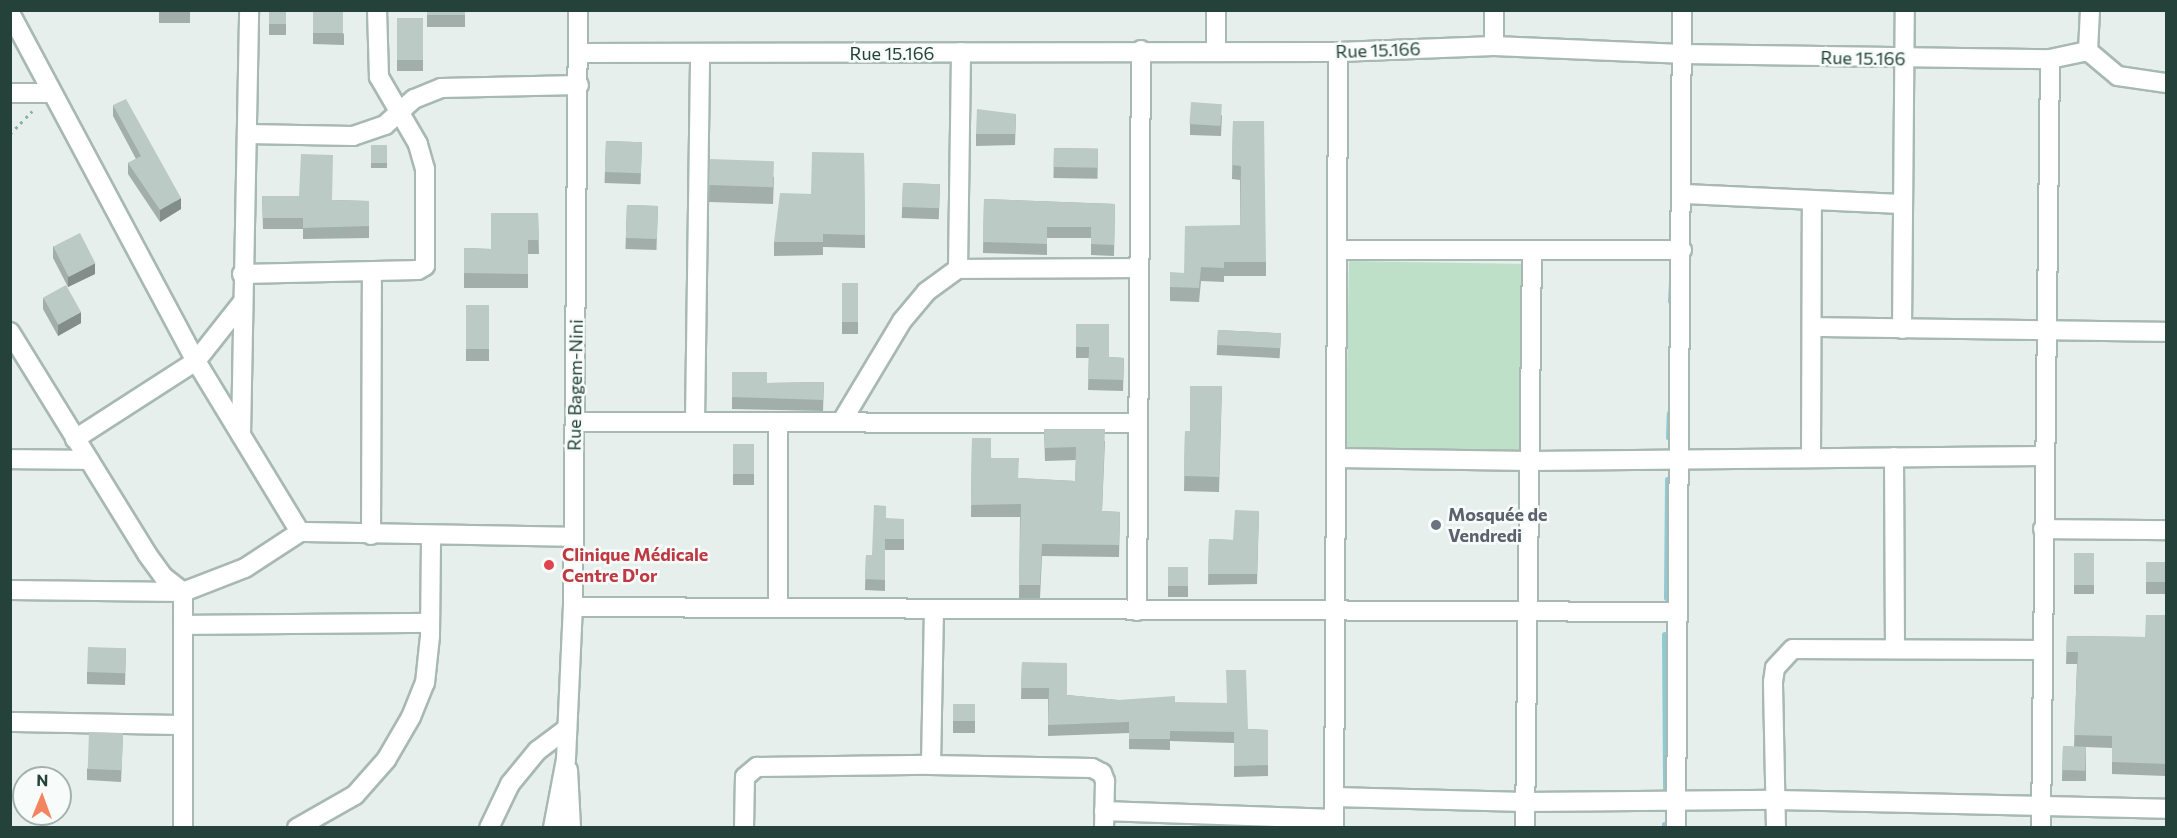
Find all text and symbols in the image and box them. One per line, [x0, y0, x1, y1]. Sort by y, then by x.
street label: Rue 15.166 [1335, 38, 1421, 62]
street label: Rue 15.166 [849, 42, 935, 64]
street label: Rue 15.166 [1820, 46, 1906, 70]
street label: Rue Bagem-Nini [563, 319, 587, 451]
place label: Mosquée de Vendredi [1448, 504, 1547, 546]
marker: Mosquée de Vendredi [1429, 518, 1443, 532]
place label: Clinique Médicale Centre D'or [562, 544, 708, 586]
marker: Clinique Médicale Centre D'or [540, 556, 558, 574]
north arrow [12, 766, 72, 826]
text: N [36, 770, 48, 789]

